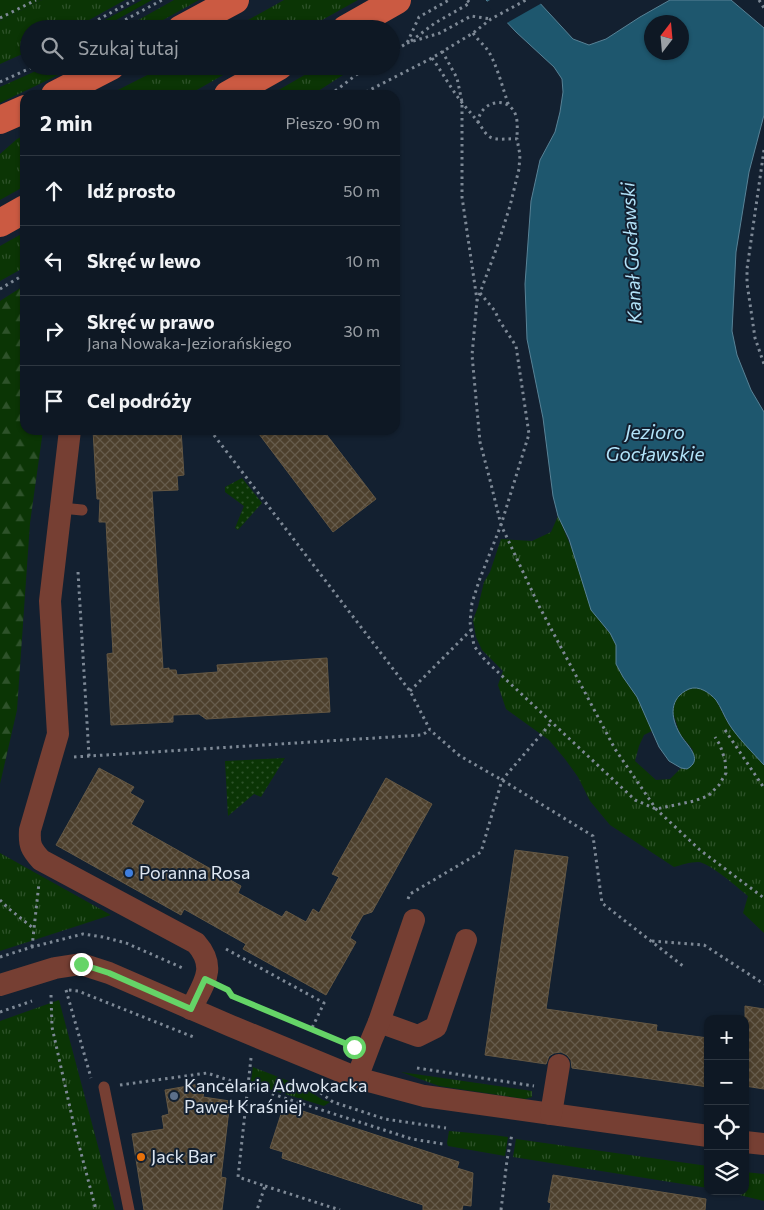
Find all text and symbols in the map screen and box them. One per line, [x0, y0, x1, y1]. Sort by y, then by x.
north arrow [644, 15, 689, 60]
search box [20, 20, 400, 75]
icon: search [38, 34, 66, 62]
text: Szukaj tutaj [78, 36, 179, 59]
text: 2 min [40, 110, 92, 135]
text: Pieszo · 90 m [286, 113, 380, 132]
icon: ahead [40, 177, 68, 205]
text: Idź prosto [87, 179, 176, 202]
text: 50 m [343, 181, 380, 200]
water label: Kanał Gocławski [615, 181, 646, 324]
icon: left [40, 247, 68, 275]
text: Skręć w lewo [87, 249, 201, 272]
text: 10 m [346, 251, 380, 270]
text: Skręć w prawo [87, 310, 215, 333]
icon: right [40, 317, 68, 345]
text: 30 m [343, 321, 380, 340]
text: Jana Nowaka-Jeziorańskiego [87, 333, 292, 352]
icon: arrive [40, 387, 68, 415]
text: Cel podróży [87, 389, 192, 412]
water label: Jezioro Gocławskie [606, 420, 704, 465]
place label: Poranna Rosa [139, 861, 250, 883]
marker: Poranna Rosa [123, 867, 135, 879]
route end [70, 953, 93, 976]
map controls [704, 1015, 749, 1195]
button: + [704, 1015, 749, 1060]
route start [343, 1036, 366, 1059]
button: − [704, 1060, 749, 1105]
place label: Kancelaria Adwokacka Paweł Kraśniej [184, 1074, 367, 1117]
marker: Kancelaria Adwokacka Paweł Kraśniej [168, 1090, 180, 1102]
button: locate [704, 1105, 749, 1150]
place label: Jack Bar [151, 1145, 216, 1167]
button: layers [704, 1150, 749, 1195]
marker: Jack Bar [135, 1151, 147, 1163]

